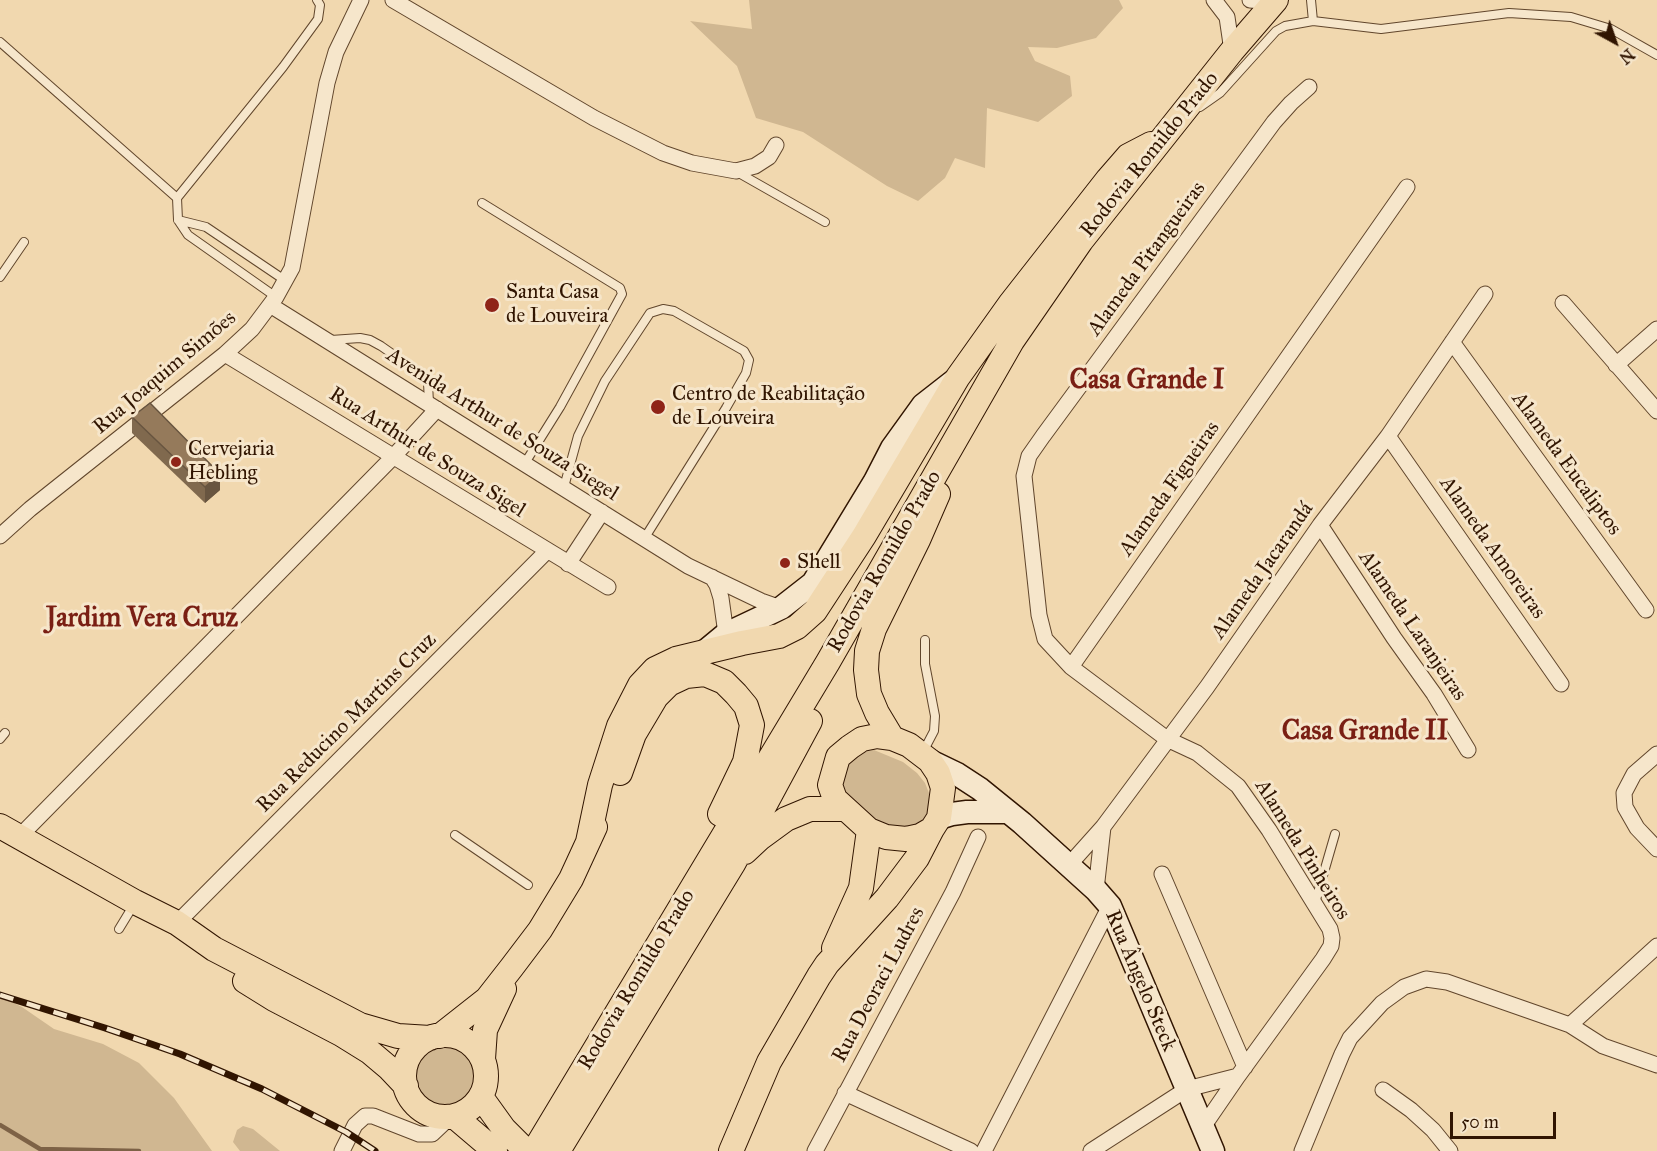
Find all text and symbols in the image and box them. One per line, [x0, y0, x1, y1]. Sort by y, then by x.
north arrow [1585, 12, 1645, 72]
text: N [1616, 45, 1638, 68]
street label: Rodovia Romildo Prado [1075, 67, 1225, 243]
street label: Alameda Pitangueiras [1083, 177, 1211, 341]
place label: Santa Casa de Louveira [506, 280, 608, 330]
marker: Santa Casa de Louveira [483, 296, 501, 314]
street label: Rua Joaquim Simões [88, 306, 242, 440]
street label: Avenida Arthur de Souza Siegel [381, 343, 623, 507]
district label: Casa Grande I [1070, 365, 1224, 397]
street label: Rua Arthur de Souza Sigel [324, 382, 530, 524]
place label: Centro de Reabilitação de Louveira [672, 382, 865, 432]
street label: Alameda Eucaliptos [1506, 388, 1626, 540]
marker: Centro de Reabilitação de Louveira [649, 398, 667, 416]
street label: Alameda Figueiras [1114, 417, 1226, 561]
place label: Cervejaria Hebling [188, 437, 274, 487]
marker: Cervejaria Hebling [169, 455, 183, 469]
street label: Rodovia Romildo Prado [823, 467, 947, 657]
street label: Alameda Amoreiras [1434, 472, 1550, 624]
street label: Alameda Jacarandá [1206, 498, 1320, 644]
street label: Alameda Laranjeiras [1352, 546, 1472, 706]
place label: Shell [797, 550, 841, 576]
marker: Shell [778, 556, 792, 570]
district label: Jardim Vera Cruz [46, 603, 238, 635]
street label: Rua Reducino Martins Cruz [252, 628, 442, 818]
district label: Casa Grande II [1282, 716, 1448, 748]
street label: Alameda Pinheiros [1249, 775, 1355, 925]
street label: Rodovia Romildo Prado [573, 885, 701, 1075]
street label: Rua Deoraci Ludres [827, 903, 931, 1067]
street label: Rua Ângelo Steck [1099, 907, 1181, 1055]
scale bar [1453, 1100, 1560, 1138]
text: 50 m [1461, 1111, 1499, 1133]

